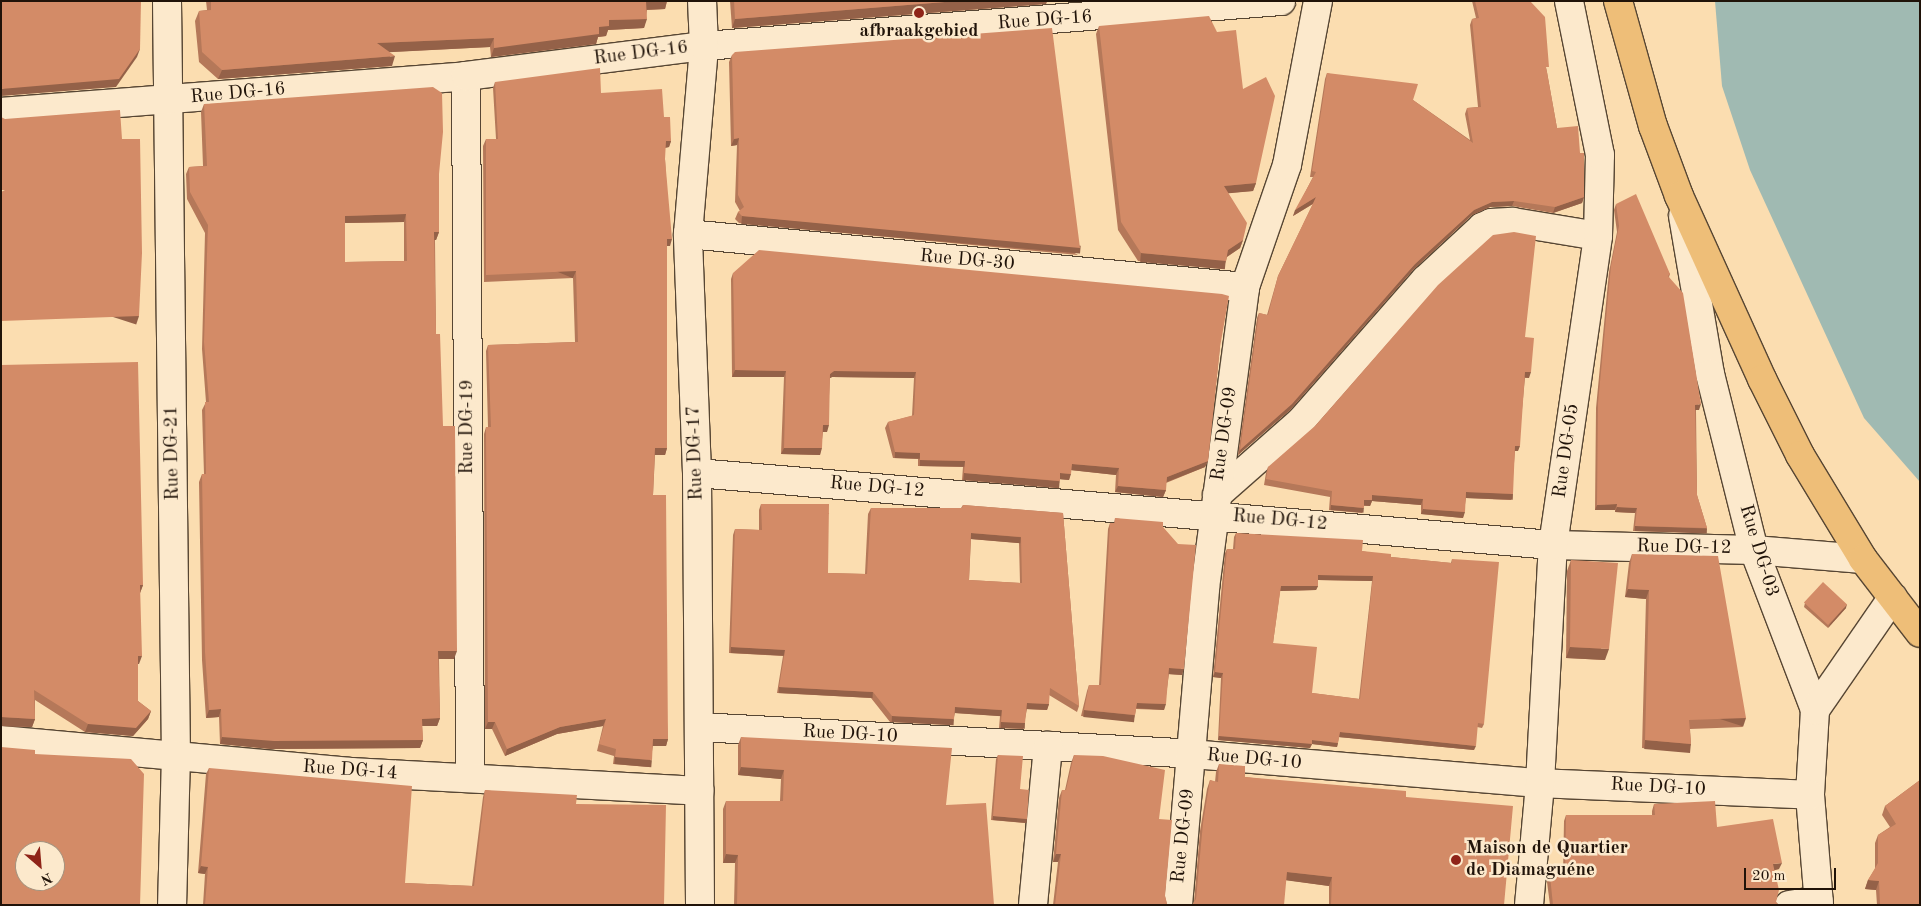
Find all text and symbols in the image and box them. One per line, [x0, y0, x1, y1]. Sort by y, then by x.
street label: Rue DG-16 [997, 6, 1093, 36]
marker: afbraakgebied [913, 7, 925, 19]
place label: afbraakgebied [860, 21, 978, 43]
street label: Rue DG-16 [592, 37, 690, 71]
street label: Rue DG-16 [189, 78, 287, 110]
street label: Rue DG-30 [918, 245, 1016, 277]
street label: Rue DG-19 [457, 379, 479, 475]
street label: Rue DG-09 [1207, 385, 1243, 483]
street label: Rue DG-05 [1549, 402, 1585, 500]
street label: Rue DG-21 [161, 405, 185, 501]
street label: Rue DG-17 [683, 405, 709, 501]
street label: Rue DG-12 [828, 472, 926, 504]
street label: Rue DG-03 [1733, 502, 1783, 600]
street label: Rue DG-12 [1231, 505, 1329, 537]
street label: Rue DG-12 [1636, 536, 1732, 560]
street label: Rue DG-10 [802, 721, 898, 749]
street label: Rue DG-10 [1205, 744, 1303, 776]
street label: Rue DG-14 [302, 756, 398, 786]
street label: Rue DG-10 [1610, 774, 1706, 802]
street label: Rue DG-09 [1168, 787, 1200, 885]
place label: Maison de Quartier de Diamaguéne [1466, 838, 1628, 882]
north arrow [15, 841, 65, 891]
marker: Maison de Quartier de Diamaguéne [1450, 854, 1462, 866]
scale bar [1746, 858, 1838, 890]
text: 20 m [1752, 869, 1786, 884]
text: N [38, 870, 54, 887]

